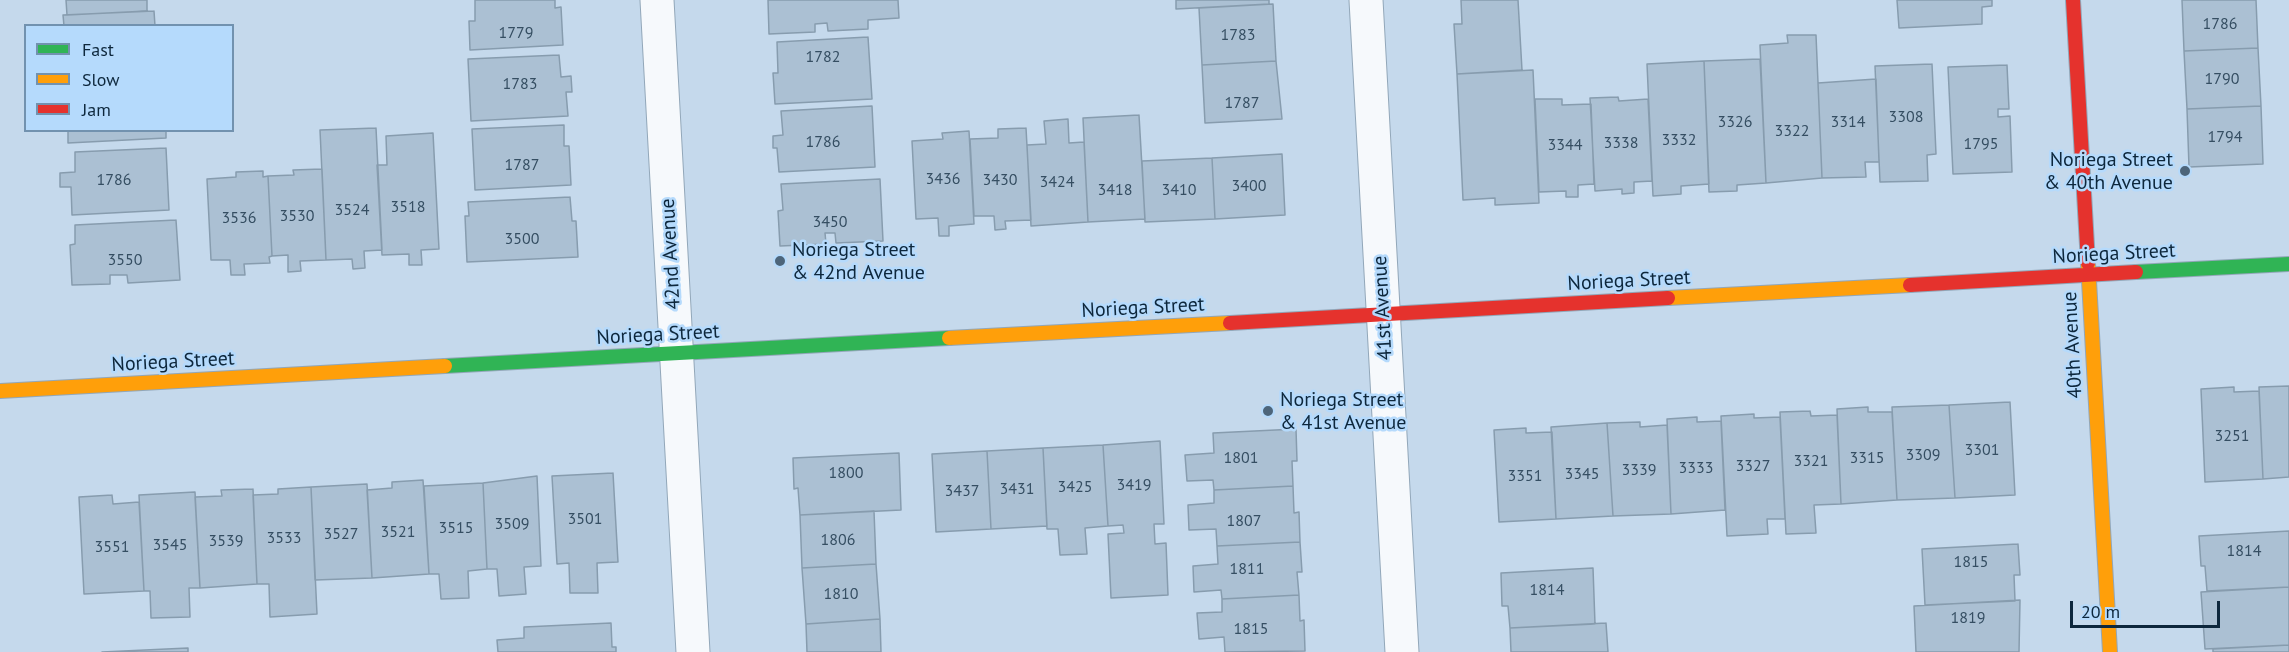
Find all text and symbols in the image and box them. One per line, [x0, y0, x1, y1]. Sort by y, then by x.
house number: 1786 [2203, 14, 2237, 34]
house number: 1779 [499, 23, 533, 43]
legend [24, 24, 234, 132]
house number: 1783 [1221, 25, 1255, 45]
text: Fast [82, 38, 114, 61]
house number: 1782 [806, 47, 840, 67]
text: Slow [82, 68, 120, 91]
house number: 1790 [2205, 69, 2239, 89]
house number: 1783 [503, 74, 537, 94]
house number: 1787 [1225, 93, 1259, 113]
text: Jam [82, 98, 111, 121]
house number: 3308 [1889, 107, 1923, 127]
house number: 3326 [1718, 112, 1752, 132]
house number: 3314 [1831, 112, 1865, 132]
house number: 3322 [1775, 121, 1809, 141]
house number: 1794 [2208, 127, 2242, 147]
house number: 3332 [1662, 130, 1696, 150]
house number: 1786 [806, 132, 840, 152]
house number: 3338 [1604, 133, 1638, 153]
house number: 1795 [1964, 134, 1998, 154]
house number: 3344 [1548, 135, 1582, 155]
place label: Noriega Street & 40th Avenue [2044, 148, 2173, 195]
house number: 1787 [505, 155, 539, 175]
marker: Noriega Street & 40th Avenue [2178, 164, 2192, 178]
house number: 3436 [926, 169, 960, 189]
house number: 1786 [97, 170, 131, 190]
house number: 3430 [983, 170, 1017, 190]
house number: 3424 [1040, 172, 1074, 192]
house number: 3400 [1232, 176, 1266, 196]
house number: 3418 [1098, 180, 1132, 200]
house number: 3410 [1162, 180, 1196, 200]
house number: 3518 [391, 197, 425, 217]
street label: 42nd Avenue [656, 198, 686, 310]
house number: 3524 [335, 200, 369, 220]
house number: 3530 [280, 206, 314, 226]
house number: 3536 [222, 208, 256, 228]
house number: 3450 [813, 212, 847, 232]
house number: 3500 [505, 229, 539, 249]
place label: Noriega Street & 42nd Avenue [792, 238, 925, 285]
street label: Noriega Street [2052, 239, 2176, 269]
house number: 3550 [108, 250, 142, 270]
marker: Noriega Street & 42nd Avenue [773, 254, 787, 268]
street label: 41st Avenue [1368, 255, 1398, 361]
street label: Noriega Street [1567, 266, 1691, 296]
street label: 40th Avenue [2058, 291, 2088, 399]
street label: Noriega Street [1081, 293, 1205, 323]
street label: Noriega Street [596, 320, 720, 350]
street label: Noriega Street [111, 347, 235, 377]
place label: Noriega Street & 41st Avenue [1280, 388, 1406, 435]
marker: Noriega Street & 41st Avenue [1261, 404, 1275, 418]
house number: 3251 [2215, 426, 2249, 446]
house number: 3301 [1965, 440, 1999, 460]
house number: 3309 [1906, 445, 1940, 465]
house number: 1801 [1224, 448, 1258, 468]
house number: 3315 [1850, 448, 1884, 468]
house number: 3321 [1794, 451, 1828, 471]
house number: 3327 [1736, 456, 1770, 476]
house number: 3333 [1679, 458, 1713, 478]
house number: 3339 [1622, 460, 1656, 480]
house number: 1800 [829, 463, 863, 483]
house number: 3345 [1565, 464, 1599, 484]
house number: 3351 [1508, 466, 1542, 486]
house number: 3419 [1117, 475, 1151, 495]
house number: 3425 [1058, 477, 1092, 497]
house number: 3431 [1000, 479, 1034, 499]
house number: 3437 [945, 481, 979, 501]
house number: 3501 [568, 509, 602, 529]
house number: 1807 [1227, 511, 1261, 531]
house number: 3509 [495, 514, 529, 534]
house number: 3515 [439, 518, 473, 538]
house number: 3521 [381, 522, 415, 542]
house number: 3527 [324, 524, 358, 544]
house number: 3533 [267, 528, 301, 548]
house number: 1806 [821, 530, 855, 550]
house number: 3539 [209, 531, 243, 551]
house number: 3545 [153, 535, 187, 555]
house number: 3551 [95, 537, 129, 557]
house number: 1814 [2227, 541, 2261, 561]
house number: 1815 [1954, 552, 1988, 572]
house number: 1811 [1230, 559, 1264, 579]
house number: 1814 [1530, 580, 1564, 600]
house number: 1810 [824, 584, 858, 604]
scale bar [2073, 589, 2223, 627]
text: 20 m [2081, 600, 2120, 623]
house number: 1819 [1951, 608, 1985, 628]
house number: 1815 [1234, 619, 1268, 639]

